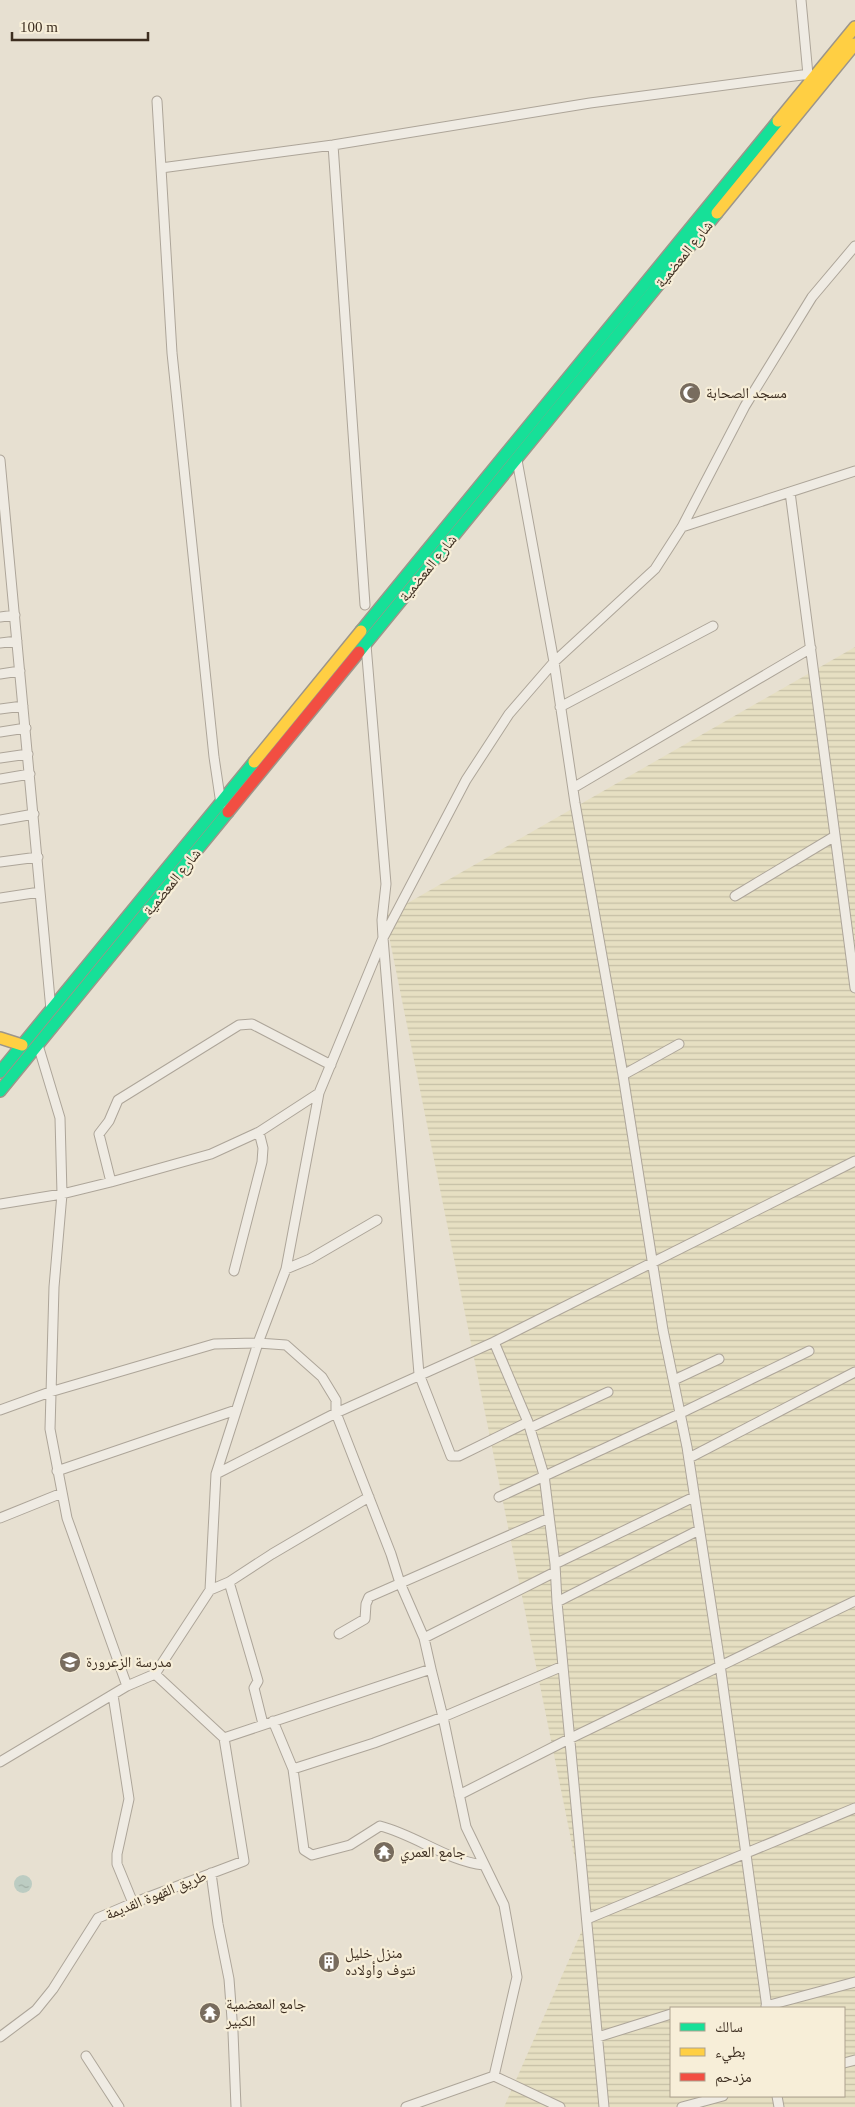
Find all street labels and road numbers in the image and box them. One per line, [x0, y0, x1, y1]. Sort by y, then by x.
street label: شارع المعضمية [652, 217, 717, 292]
street label: شارع المعضمية [396, 531, 461, 606]
street label: شارع المعضمية [140, 845, 205, 920]
street label: طريق القهوة القديمة [103, 1867, 210, 1924]

